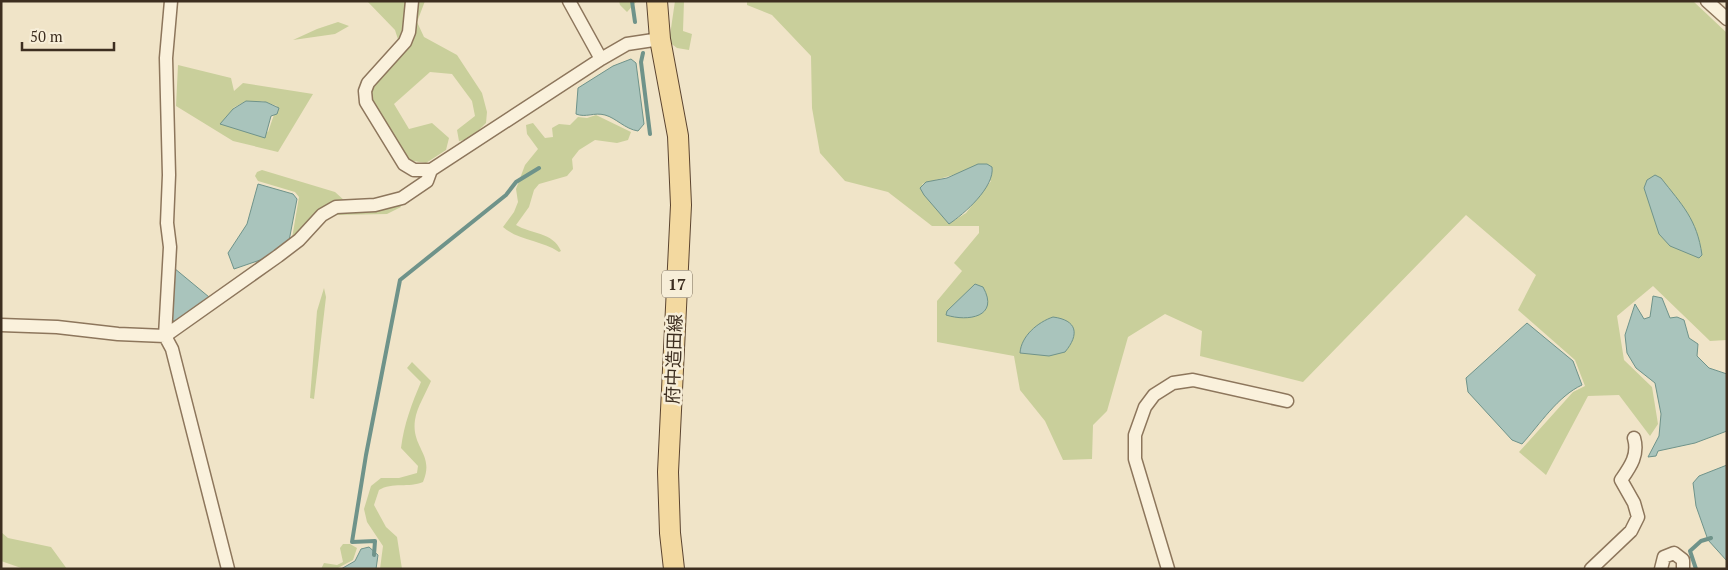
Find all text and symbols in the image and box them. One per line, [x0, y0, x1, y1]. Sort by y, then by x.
scale bar [22, 20, 115, 52]
text: 50 m [30, 26, 63, 46]
road number: 17 [662, 270, 692, 298]
street label: 府中造田線 [659, 314, 687, 404]

